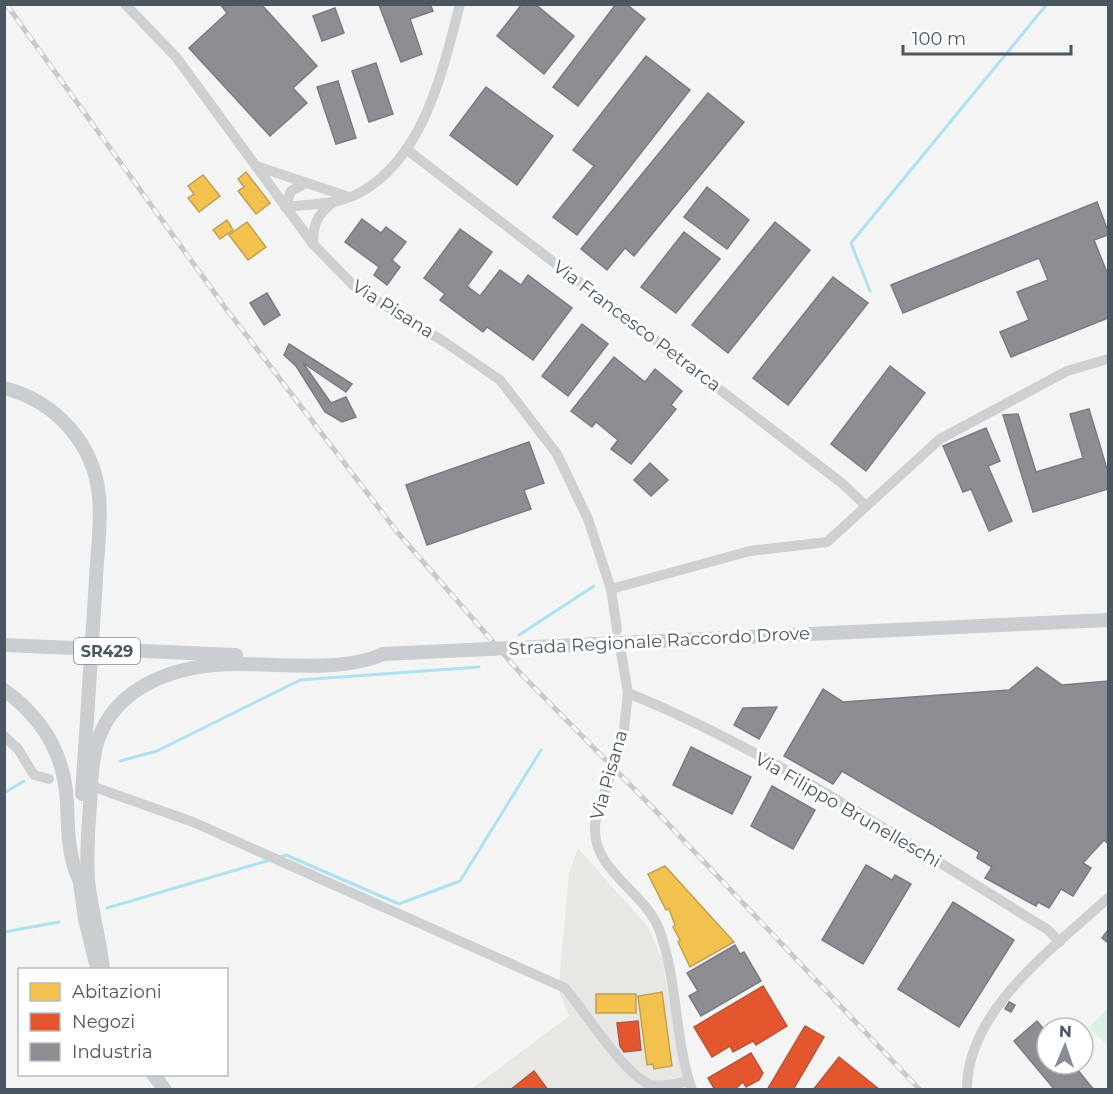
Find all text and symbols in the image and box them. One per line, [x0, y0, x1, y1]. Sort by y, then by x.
scale bar [903, 18, 1071, 56]
text: 100 m [912, 28, 966, 50]
street label: Via Francesco Petrarca [549, 256, 725, 396]
street label: Via Pisana [348, 275, 438, 343]
street label: Strada Regionale Raccordo Drove [508, 622, 810, 660]
road number: SR429 [74, 638, 140, 664]
street label: Via Pisana [586, 728, 632, 822]
street label: Via Filippo Brunelleschi [751, 748, 945, 872]
legend [18, 968, 228, 1076]
text: Abitazioni [72, 981, 162, 1003]
text: Negozi [72, 1011, 135, 1033]
north arrow [1035, 1016, 1095, 1076]
text: N [1059, 1022, 1072, 1041]
text: Industria [72, 1041, 153, 1063]

